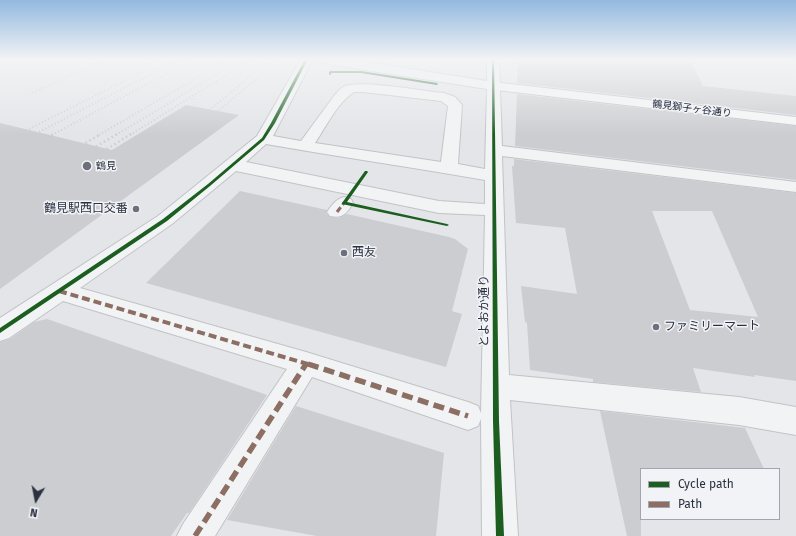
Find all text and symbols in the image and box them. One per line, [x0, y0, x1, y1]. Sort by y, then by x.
street label: 鶴見獅子ヶ谷通り [652, 98, 732, 120]
marker: 鶴見 [81, 160, 93, 172]
place label: 鶴見 [96, 160, 116, 172]
place label: 鶴見駅西口交番 [44, 202, 128, 216]
marker: 鶴見駅西口交番 [131, 204, 141, 214]
place label: 西友 [352, 246, 376, 260]
marker: 西友 [339, 248, 349, 258]
street label: とよおか通り [478, 275, 492, 347]
place label: ファミリーマート [664, 320, 760, 334]
marker: ファミリーマート [651, 322, 661, 332]
legend [640, 468, 780, 520]
text: Cycle path [678, 477, 734, 491]
north arrow [16, 480, 56, 520]
text: Path [678, 497, 702, 511]
text: N [29, 505, 39, 519]

